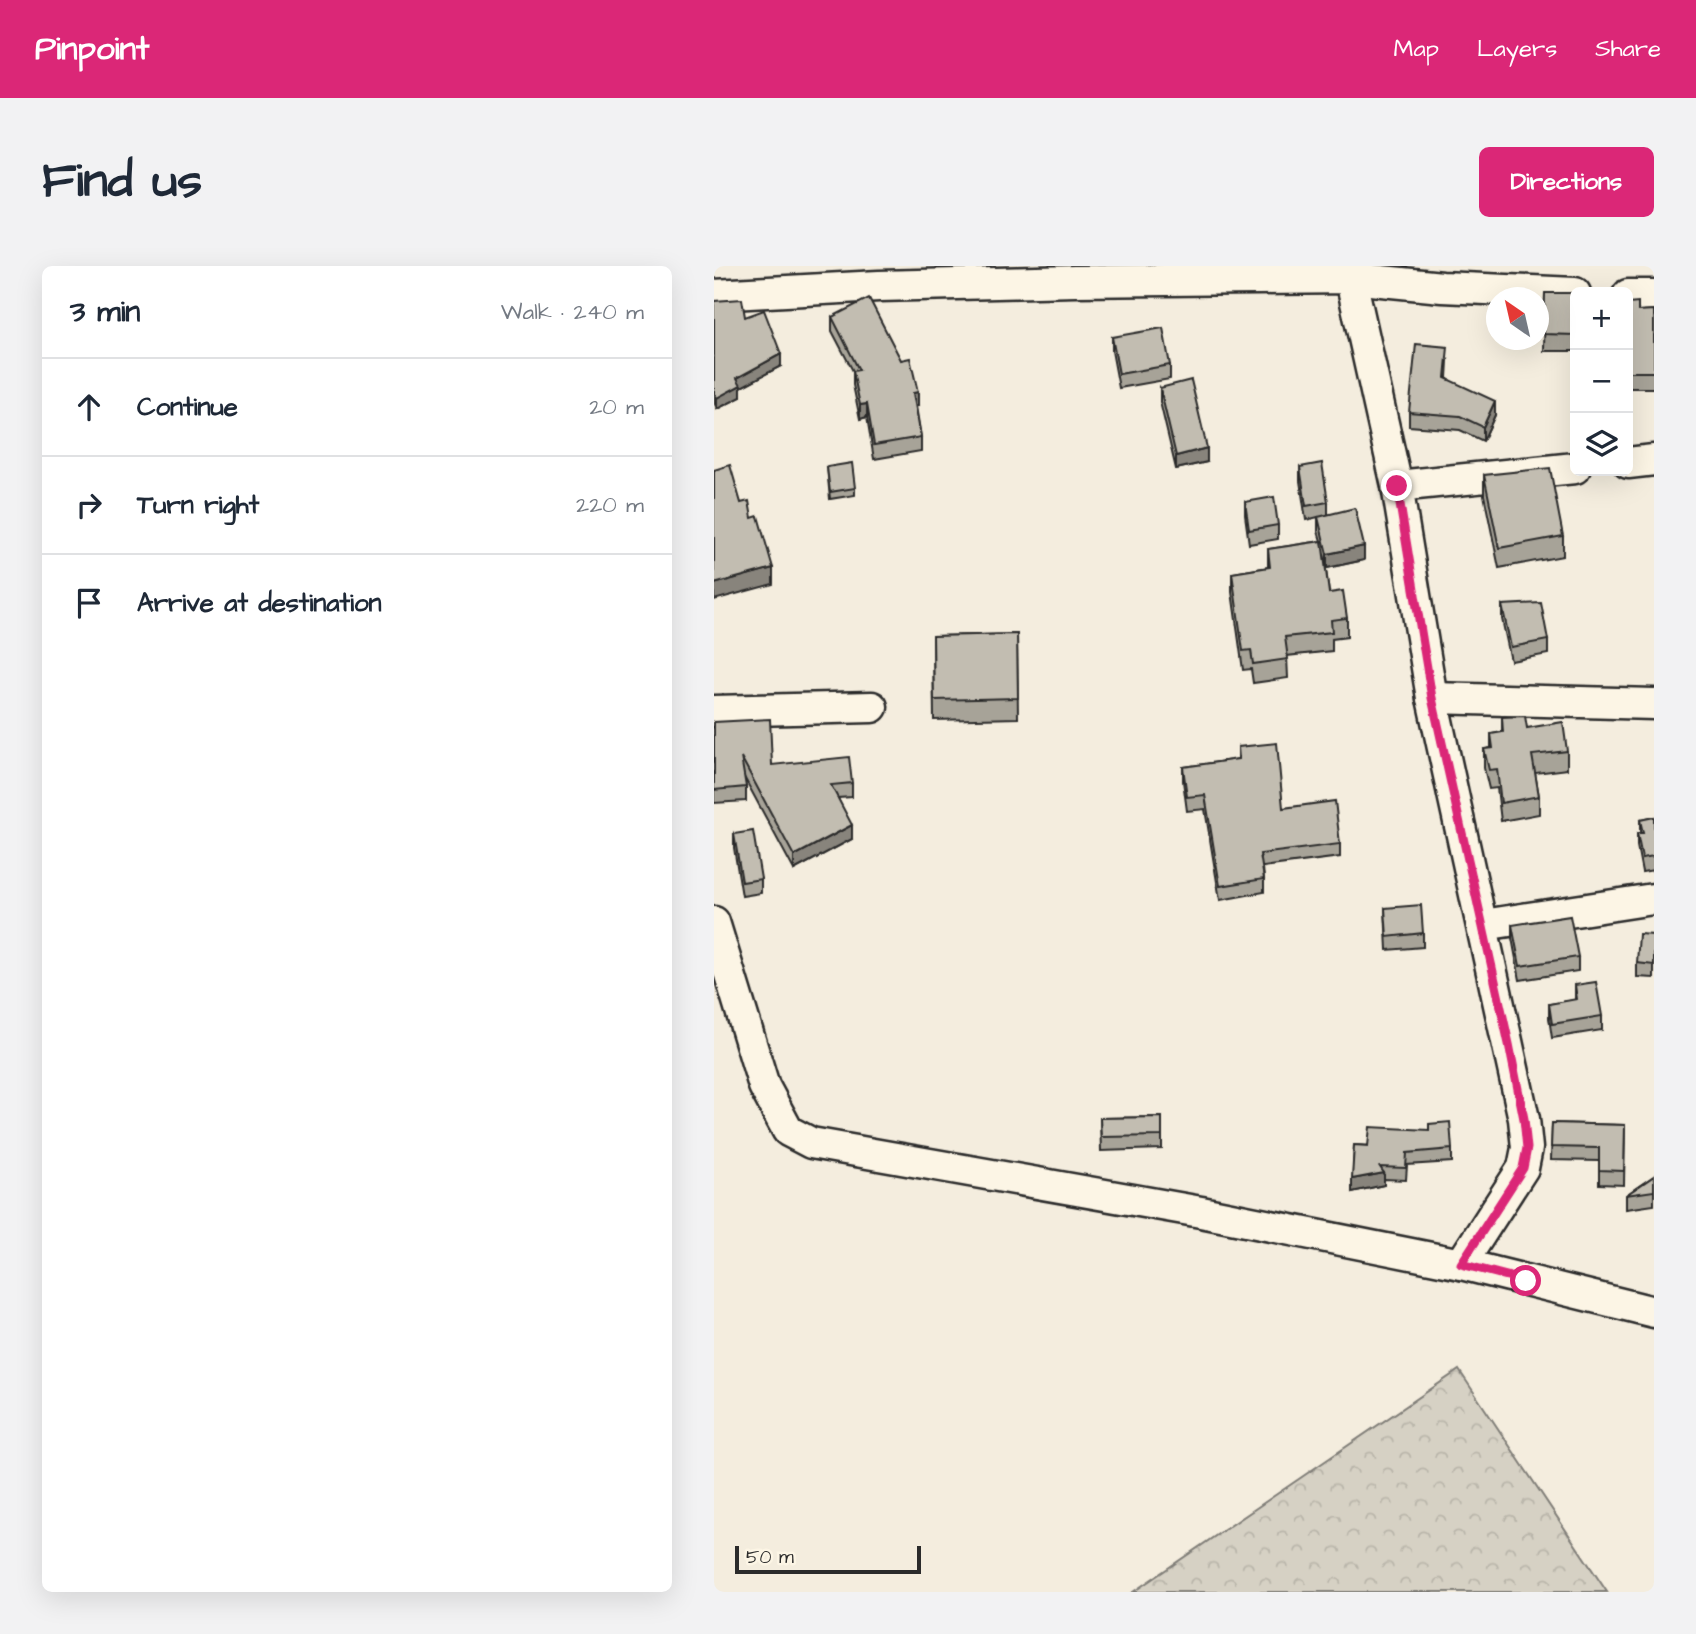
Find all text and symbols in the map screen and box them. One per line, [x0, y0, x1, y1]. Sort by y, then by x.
text: Pinpoint [35, 26, 149, 72]
text: Map [1394, 32, 1439, 66]
text: Layers [1477, 32, 1557, 66]
text: Share [1595, 32, 1661, 66]
button: Directions [1479, 147, 1654, 217]
text: Find us [42, 148, 202, 216]
north arrow [1486, 287, 1549, 350]
map controls [1570, 287, 1633, 476]
button: + [1570, 287, 1633, 350]
text: 3 min [70, 291, 140, 333]
text: Walk · 240 m [501, 296, 644, 328]
button: − [1570, 350, 1633, 413]
icon: ahead [70, 388, 108, 426]
text: Continue [137, 389, 238, 425]
text: 20 m [589, 391, 644, 423]
button: layers [1570, 413, 1633, 476]
route end [1381, 470, 1412, 501]
icon: right [70, 486, 108, 524]
text: Turn right [137, 487, 259, 523]
text: 220 m [576, 489, 644, 521]
icon: arrive [70, 584, 108, 622]
text: Arrive at destination [137, 585, 382, 621]
route start [1510, 1265, 1541, 1296]
scale bar [735, 1543, 920, 1575]
text: 50 m [746, 1544, 794, 1571]

